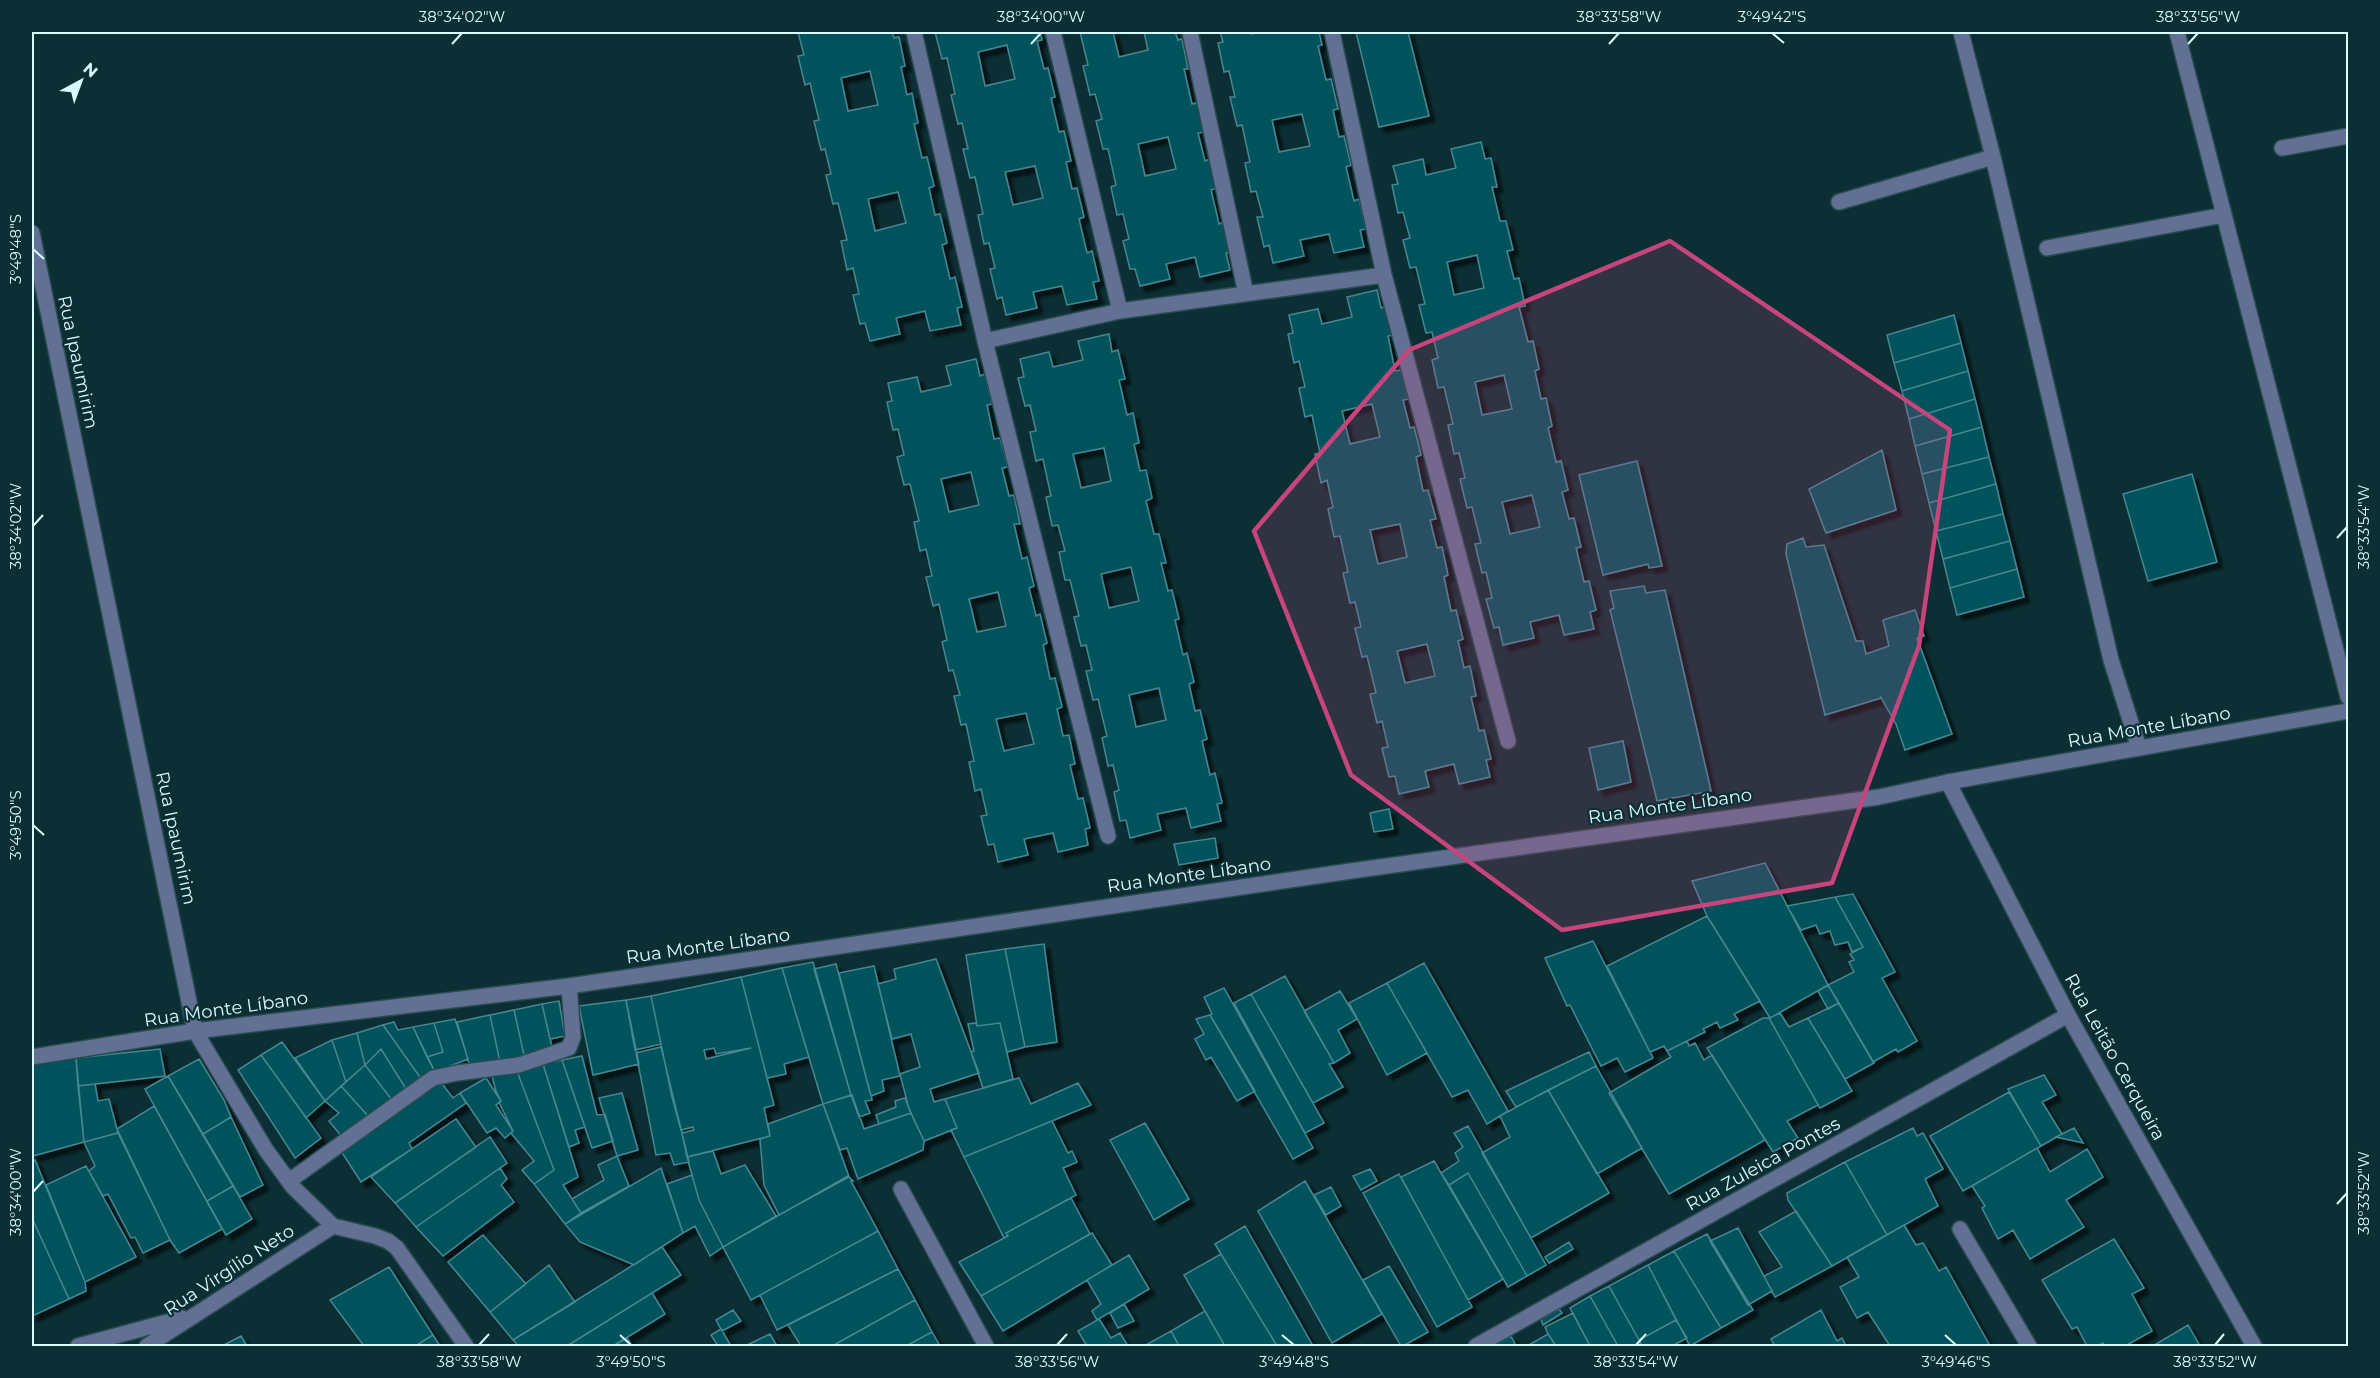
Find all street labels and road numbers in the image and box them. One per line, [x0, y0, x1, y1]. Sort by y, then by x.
street label: Rua Ipaumirim [53, 293, 103, 431]
street label: Rua Monte Líbano [2066, 702, 2232, 752]
street label: Rua Ipaumirim [151, 769, 201, 907]
street label: Rua Monte Líbano [1587, 784, 1753, 828]
street label: Rua Monte Líbano [1106, 853, 1272, 897]
street label: Rua Monte Líbano [625, 924, 791, 968]
street label: Rua Leitão Cerqueira [2060, 970, 2170, 1144]
street label: Rua Monte Líbano [143, 987, 309, 1031]
street label: Rua Zuleica Pontes [1682, 1112, 1844, 1216]
street label: Rua Virgílio Neto [160, 1220, 298, 1320]

